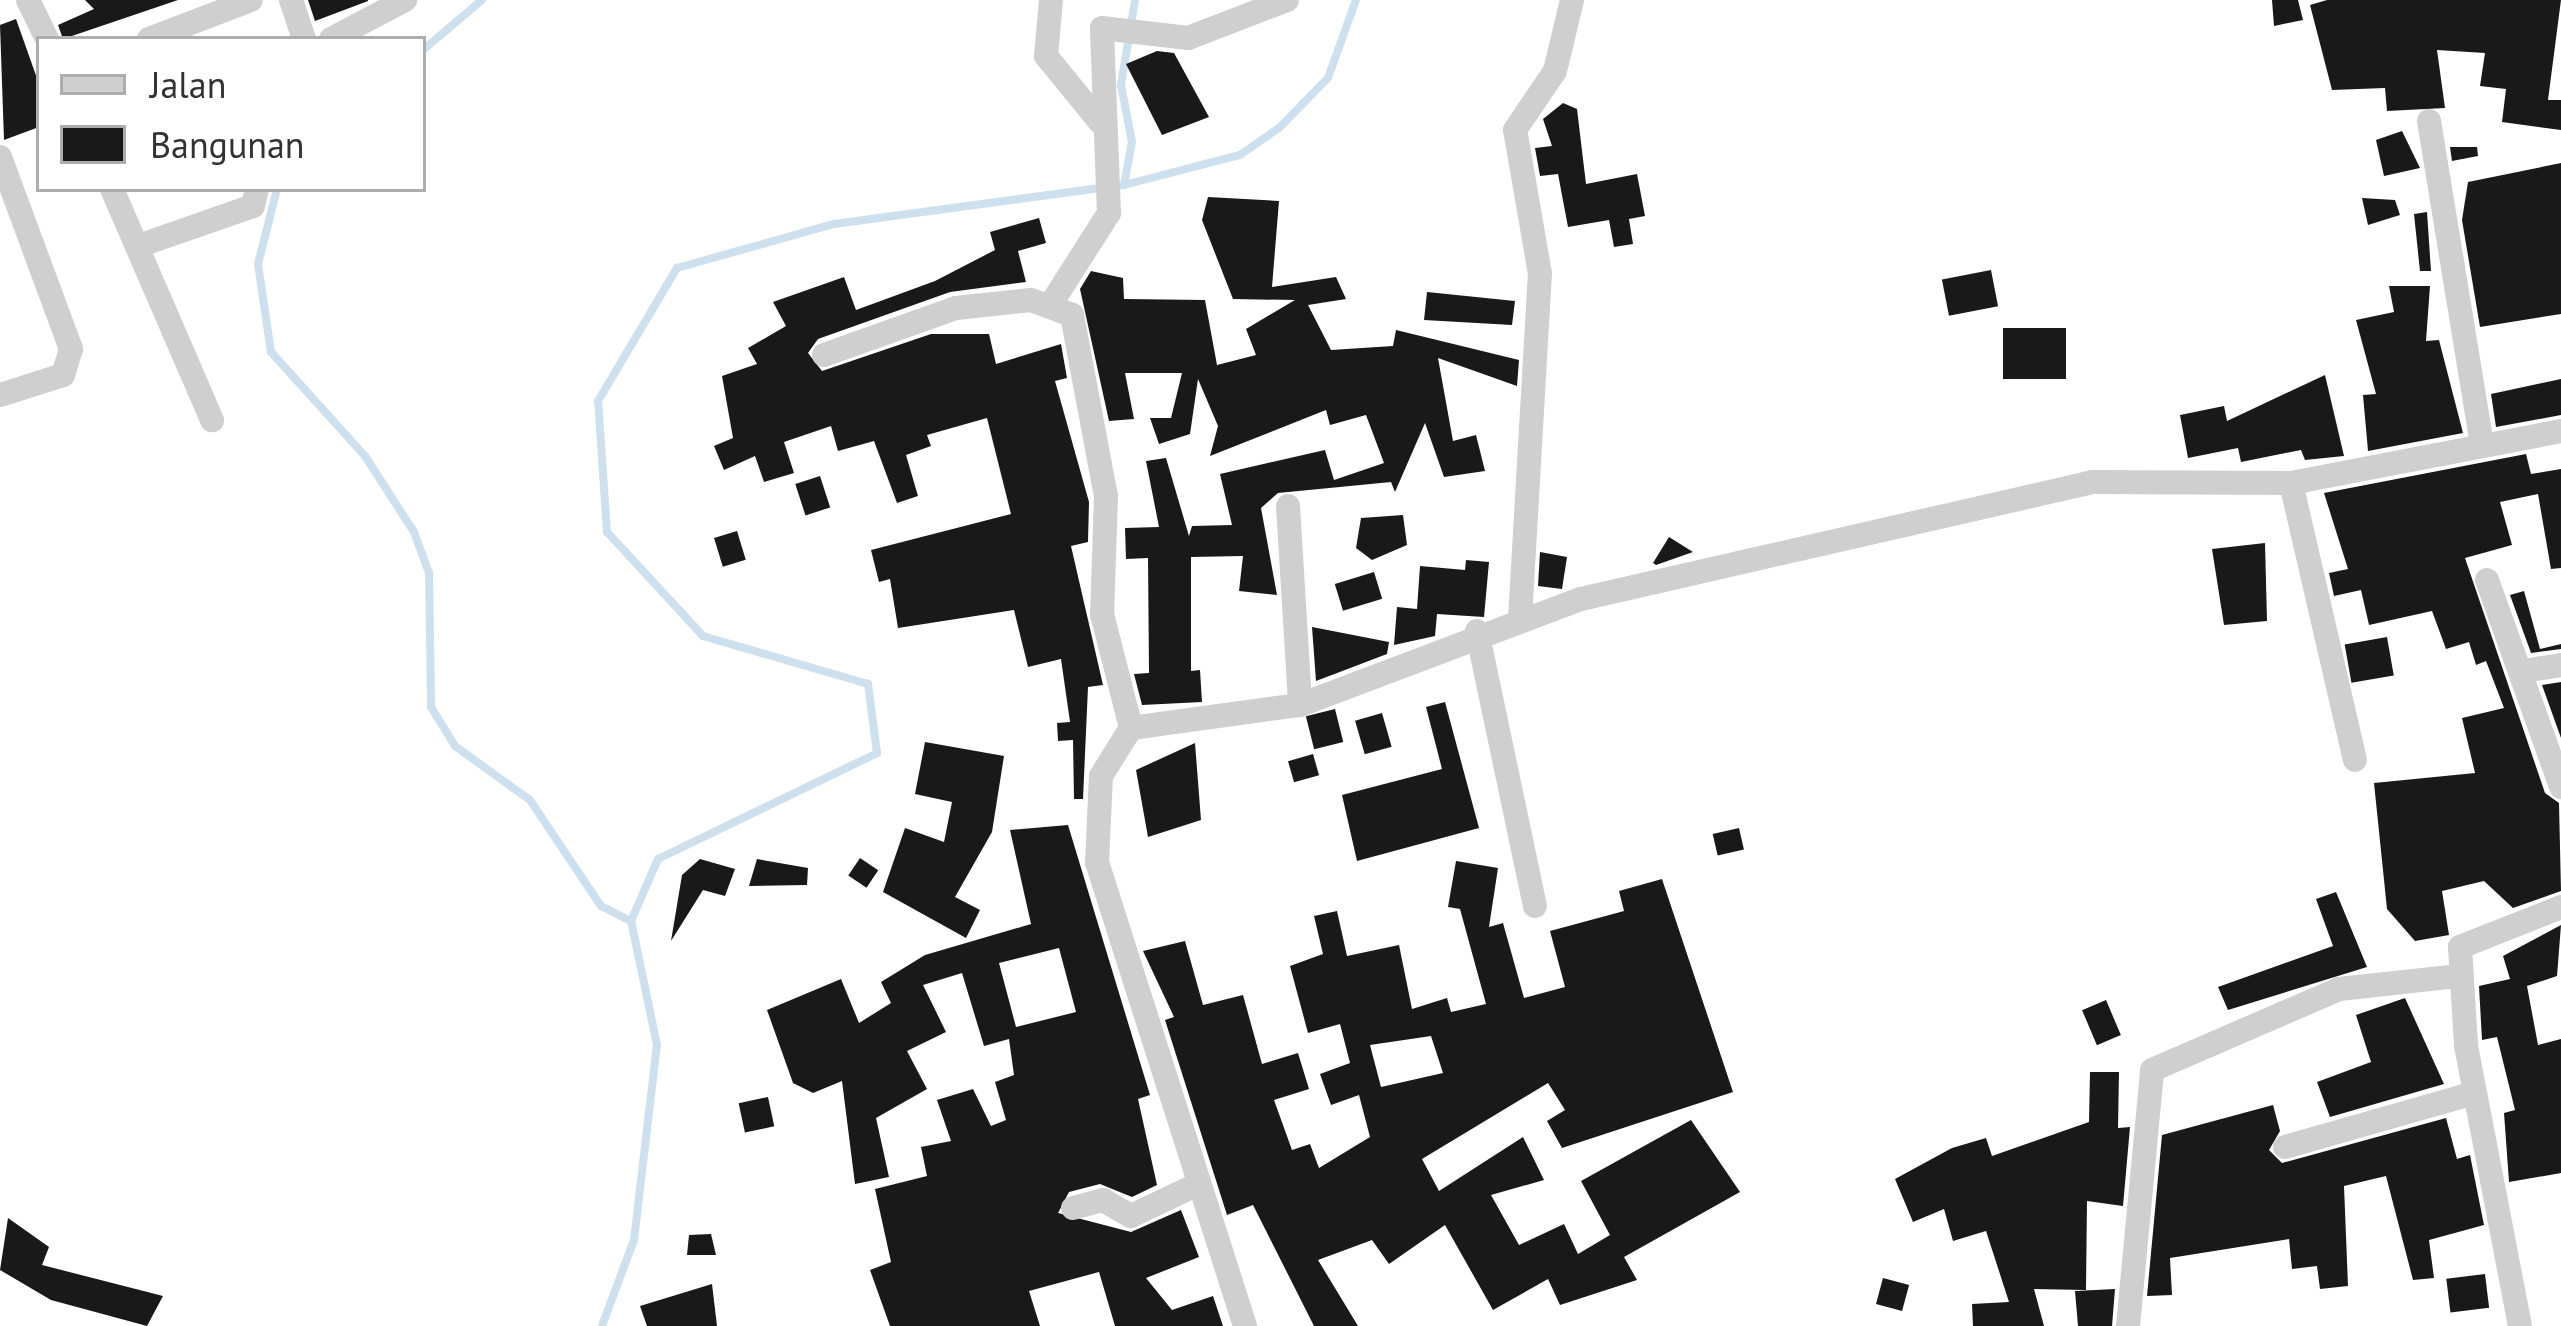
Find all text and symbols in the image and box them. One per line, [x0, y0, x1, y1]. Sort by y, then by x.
legend [36, 36, 426, 192]
text: Jalan [150, 61, 226, 108]
text: Bangunan [150, 121, 305, 168]

